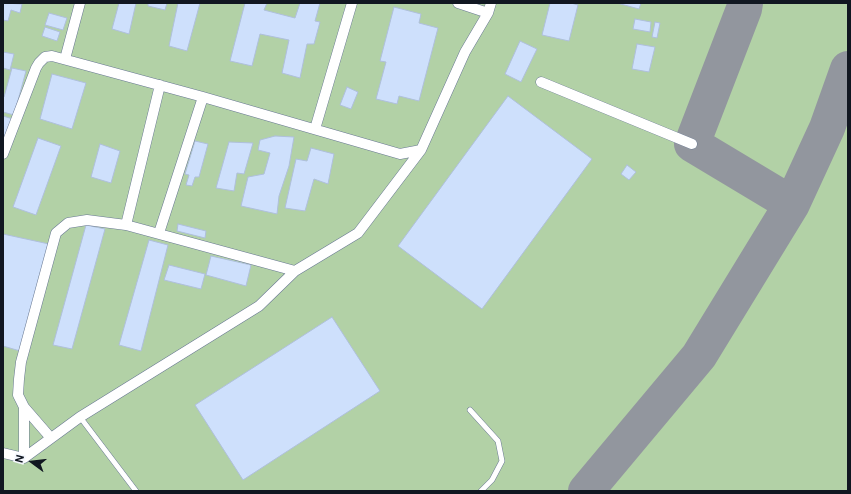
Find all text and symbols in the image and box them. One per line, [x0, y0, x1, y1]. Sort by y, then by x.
north arrow [12, 442, 52, 482]
text: N [13, 453, 27, 464]

